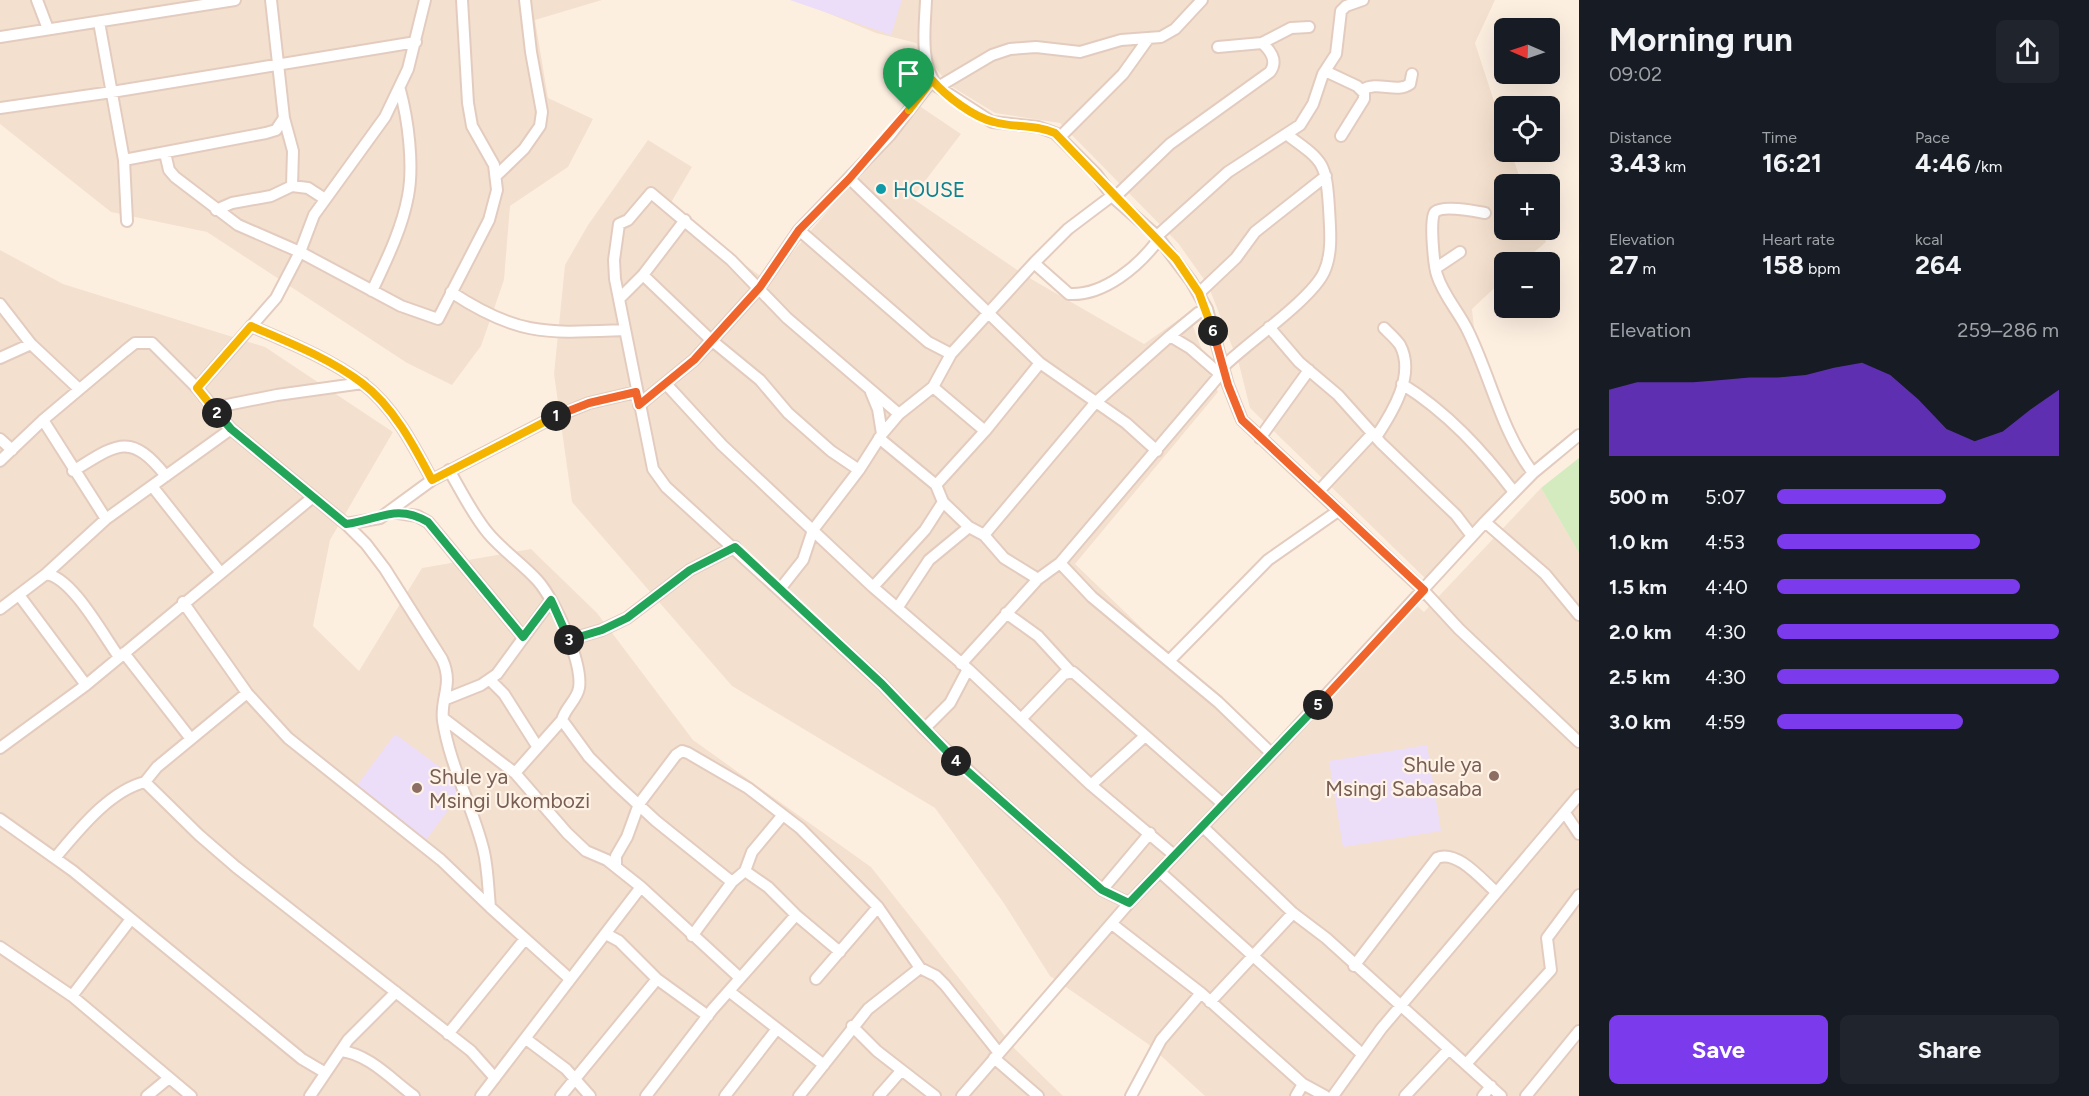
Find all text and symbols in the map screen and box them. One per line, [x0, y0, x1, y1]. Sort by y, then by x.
north arrow [1494, 18, 1560, 84]
map controls [1494, 18, 1560, 318]
text: Morning run [1609, 20, 1793, 59]
button: share [1996, 20, 2059, 83]
pin [883, 48, 934, 110]
icon: arrive [892, 57, 925, 90]
text: 09:02 [1609, 62, 1662, 86]
button: locate [1494, 96, 1560, 162]
text: Distance [1609, 128, 1672, 147]
text: Time [1762, 128, 1797, 147]
text: Pace [1915, 128, 1950, 147]
text: 3.43 [1609, 147, 1661, 179]
text: 16:21 [1762, 147, 1822, 179]
text: 4:46 [1915, 147, 1971, 179]
text: km [1661, 157, 1686, 176]
text: /km [1971, 157, 2002, 176]
button: + [1494, 174, 1560, 240]
place label: HOUSE [893, 177, 965, 202]
marker: HOUSE [874, 182, 888, 196]
text: Elevation [1609, 230, 1675, 249]
text: Heart rate [1762, 230, 1835, 249]
text: kcal [1915, 230, 1943, 249]
text: 27 [1609, 249, 1639, 281]
text: 158 [1762, 249, 1804, 281]
text: 264 [1915, 249, 1962, 281]
button: − [1494, 252, 1560, 318]
text: m [1639, 259, 1656, 278]
text: bpm [1804, 259, 1840, 278]
pin: 6 [1198, 316, 1228, 346]
text: Elevation [1609, 318, 1691, 342]
text: 259–286 m [1957, 318, 2059, 342]
text: 6 [1208, 321, 1218, 340]
pin: 2 [202, 398, 232, 428]
pin: 1 [541, 401, 571, 431]
text: 2 [212, 403, 222, 422]
text: 1 [553, 406, 559, 425]
text: 500 m [1609, 485, 1669, 509]
text: 5:07 [1705, 485, 1745, 509]
text: 1.0 km [1609, 530, 1668, 554]
text: 4:53 [1705, 530, 1745, 554]
text: 1.5 km [1609, 575, 1667, 599]
text: 4:40 [1705, 575, 1748, 599]
text: 2.0 km [1609, 620, 1671, 644]
text: 4:30 [1705, 620, 1746, 644]
pin: 3 [554, 625, 584, 655]
text: 3 [565, 630, 573, 649]
text: 2.5 km [1609, 665, 1670, 689]
text: 4:30 [1705, 665, 1746, 689]
pin: 5 [1303, 690, 1333, 720]
text: 5 [1313, 695, 1323, 714]
text: 3.0 km [1609, 710, 1671, 734]
text: 4:59 [1705, 710, 1745, 734]
pin: 4 [941, 746, 971, 776]
text: 4 [951, 751, 961, 770]
place label: Shule ya Msingi Sabasaba [1325, 752, 1482, 801]
place label: Shule ya Msingi Ukombozi [429, 764, 590, 813]
marker: Shule ya Msingi Sabasaba [1487, 769, 1501, 783]
marker: Shule ya Msingi Ukombozi [410, 781, 424, 795]
button: Save [1609, 1015, 1828, 1084]
button: Share [1840, 1015, 2059, 1084]

